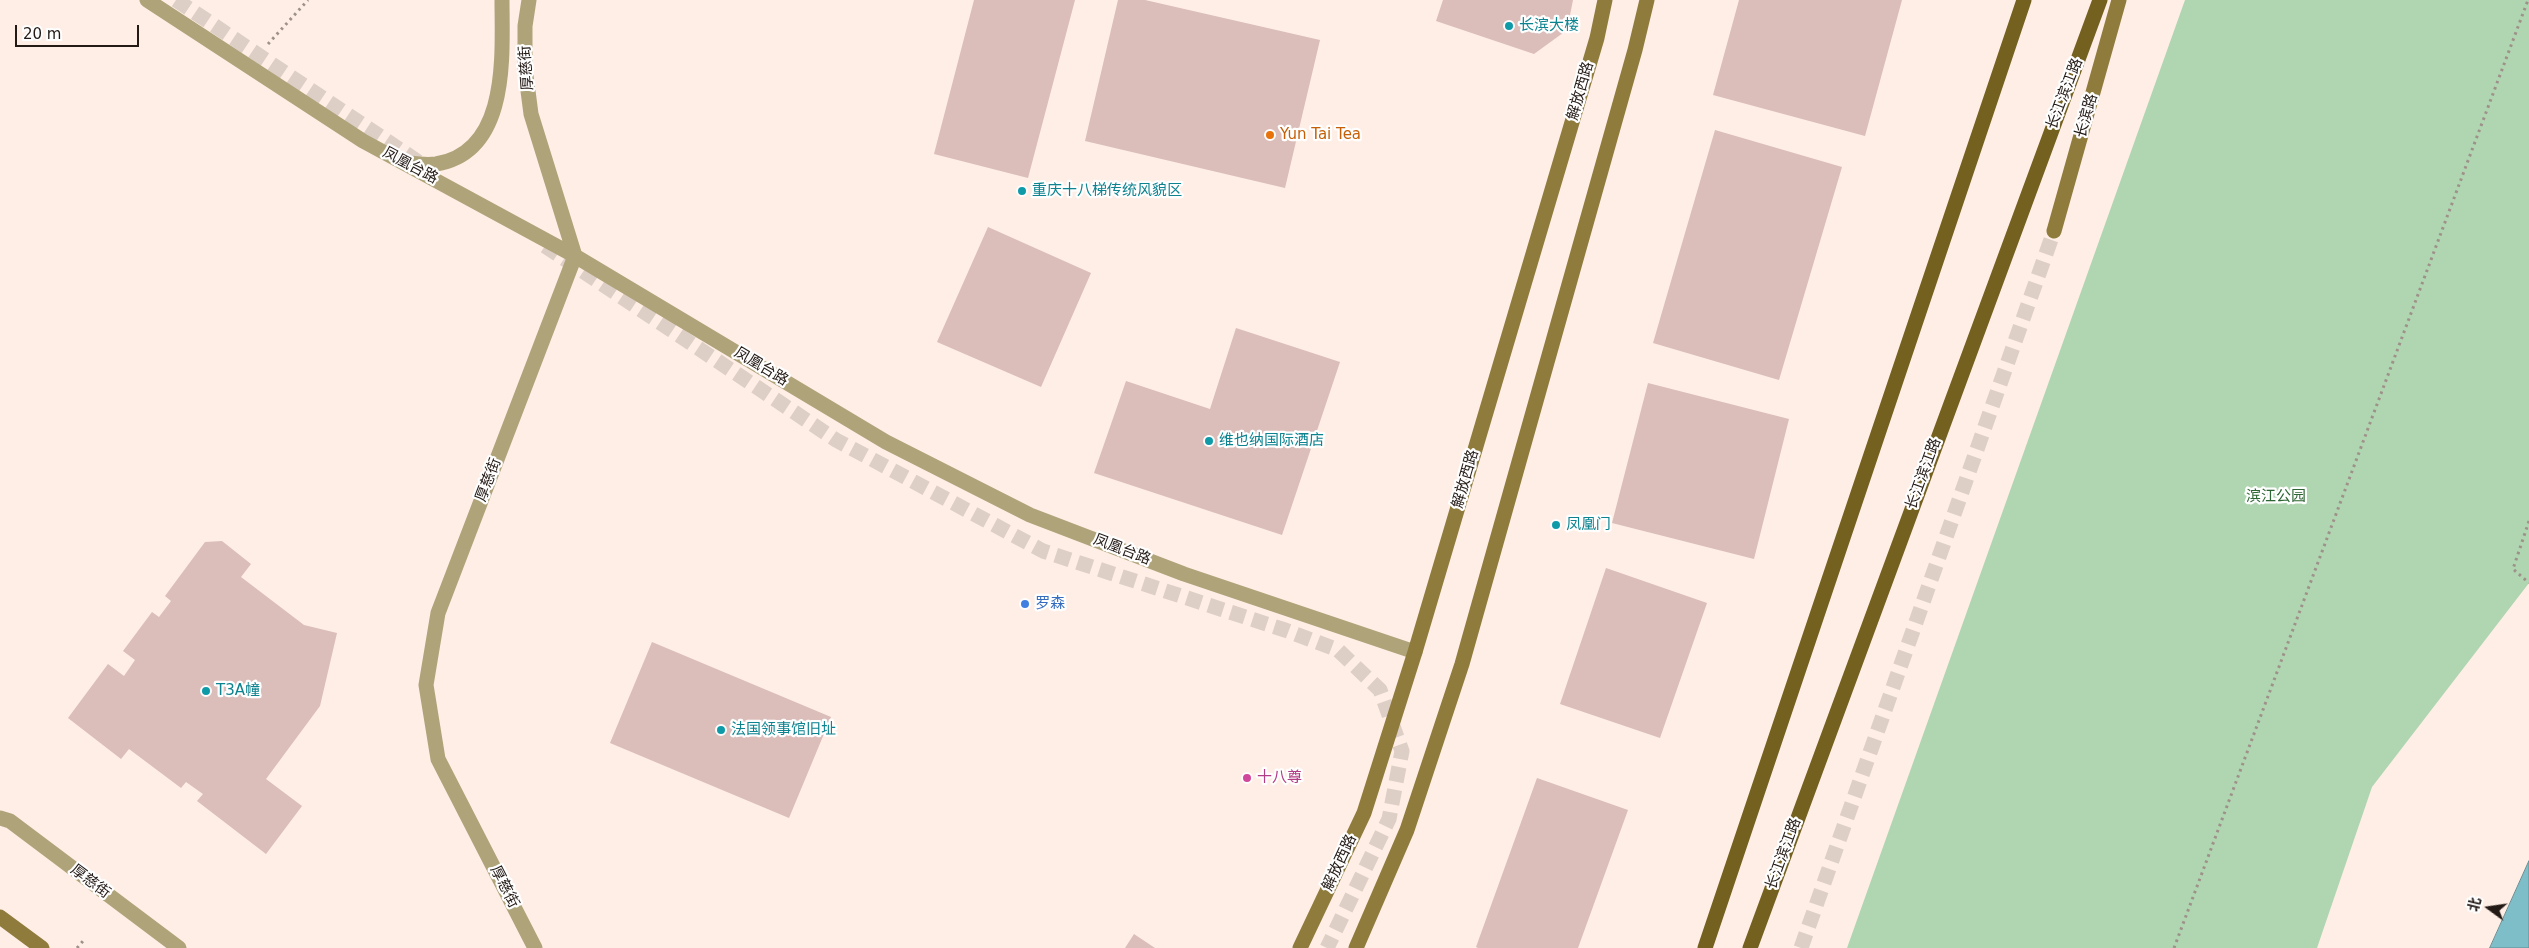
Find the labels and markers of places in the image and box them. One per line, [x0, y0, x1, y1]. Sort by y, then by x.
place label: 长滨大楼 [1519, 17, 1579, 35]
marker: 长滨大楼 [1503, 20, 1515, 32]
place label: Yun Tai Tea [1280, 126, 1361, 144]
marker: Yun Tai Tea [1264, 129, 1276, 141]
place label: 重庆十八梯传统风貌区 [1032, 182, 1182, 200]
marker: 重庆十八梯传统风貌区 [1016, 185, 1028, 197]
place label: 维也纳国际酒店 [1219, 432, 1324, 450]
marker: 维也纳国际酒店 [1203, 435, 1215, 447]
place label: 凤凰门 [1566, 516, 1611, 534]
marker: 凤凰门 [1550, 519, 1562, 531]
place label: 罗森 [1035, 595, 1065, 613]
marker: 罗森 [1019, 598, 1031, 610]
place label: T3A幢 [216, 682, 260, 700]
marker: T3A幢 [200, 685, 212, 697]
place label: 法国领事馆旧址 [731, 721, 836, 739]
marker: 法国领事馆旧址 [715, 724, 727, 736]
place label: 十八尊 [1257, 769, 1302, 787]
marker: 十八尊 [1241, 772, 1253, 784]

